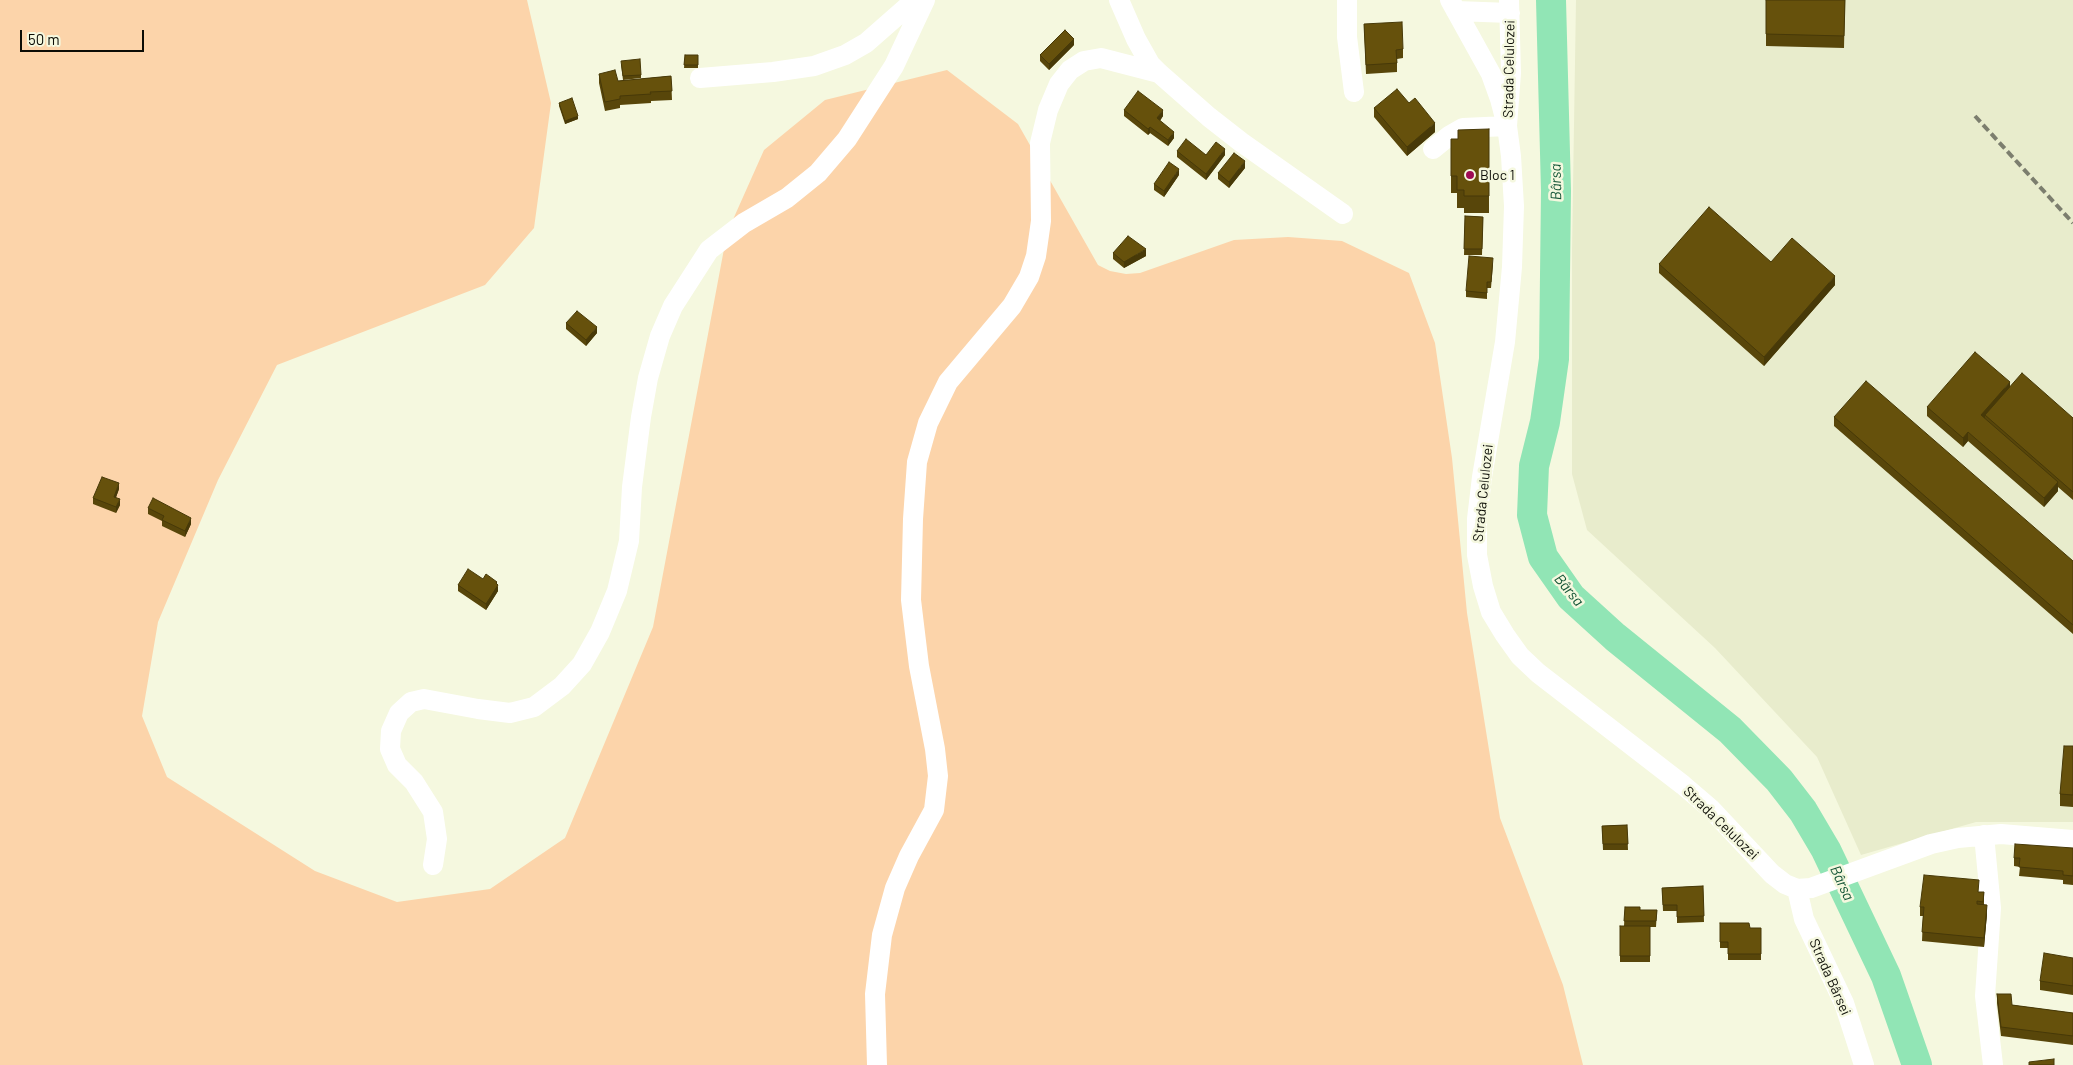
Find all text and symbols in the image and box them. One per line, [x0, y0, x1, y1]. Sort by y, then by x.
scale bar [22, 20, 146, 52]
street label: Strada Celulozei [1500, 20, 1518, 118]
text: 50 m [28, 30, 60, 48]
water label: Bârsa [1547, 164, 1565, 200]
place label: Bloc 1 [1480, 167, 1515, 183]
marker: Bloc 1 [1464, 169, 1476, 181]
street label: Strada Celulozei [1470, 443, 1496, 543]
water label: Bârsa [1550, 570, 1588, 610]
street label: Strada Celulozei [1680, 783, 1762, 863]
water label: Bârsa [1826, 863, 1858, 903]
street label: Strada Bârsei [1806, 936, 1854, 1018]

